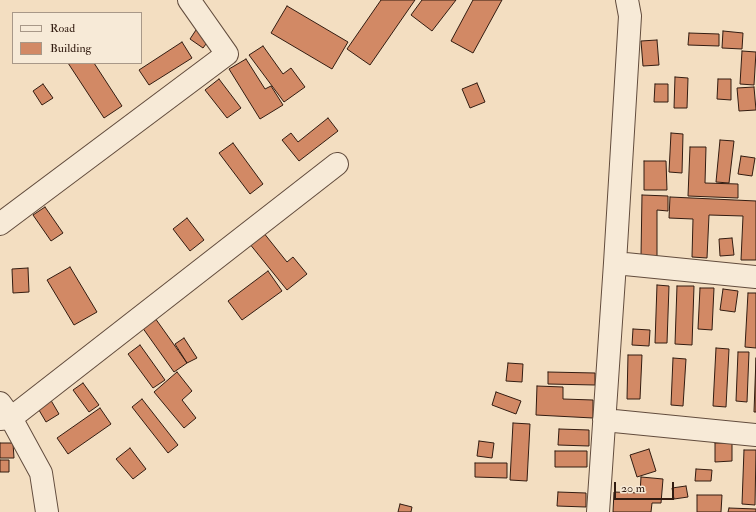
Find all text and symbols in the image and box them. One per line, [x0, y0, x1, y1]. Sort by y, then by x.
legend [12, 12, 142, 64]
text: Road [50, 21, 75, 36]
text: Building [50, 41, 91, 56]
scale bar [616, 474, 676, 500]
text: 20 m [621, 481, 645, 496]

